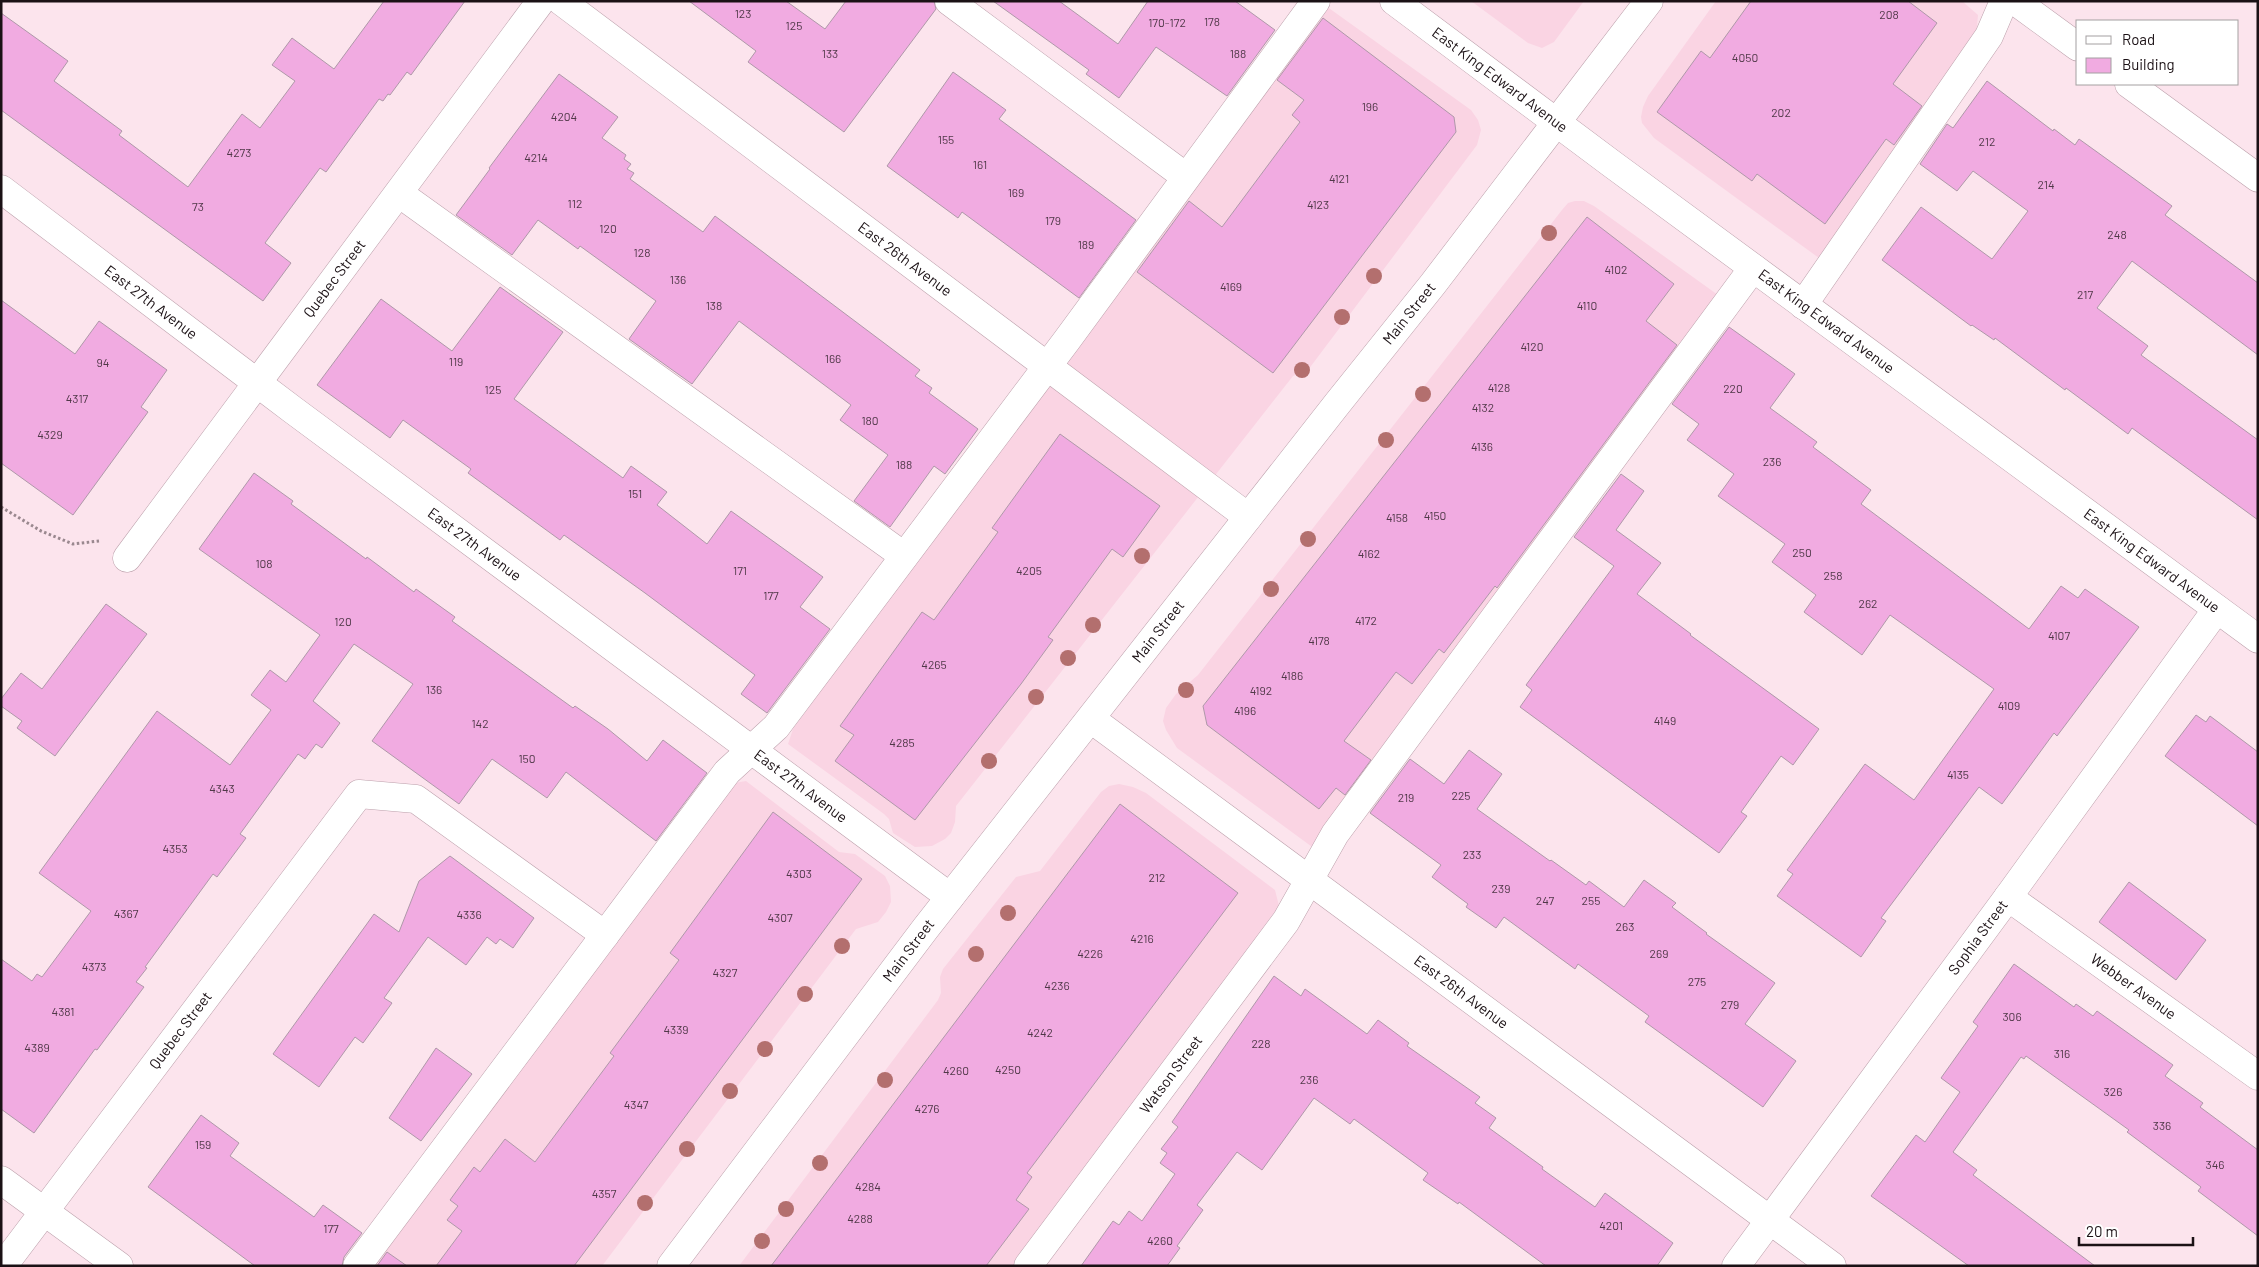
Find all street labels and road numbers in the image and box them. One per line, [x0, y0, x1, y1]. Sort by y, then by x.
street label: East King Edward Avenue [1429, 23, 1572, 136]
street label: East 26th Avenue [855, 217, 956, 299]
street label: Quebec Street [299, 236, 369, 321]
street label: East 27th Avenue [101, 261, 202, 343]
street label: East King Edward Avenue [1755, 265, 1898, 377]
street label: Main Street [1378, 278, 1439, 348]
street label: East 27th Avenue [425, 503, 525, 584]
street label: East King Edward Avenue [2081, 504, 2224, 616]
street label: Main Street [1128, 596, 1188, 666]
street label: East 27th Avenue [751, 745, 851, 826]
street label: Sophia Street [1944, 896, 2011, 978]
street label: Main Street [878, 915, 938, 985]
street label: Webber Avenue [2088, 949, 2180, 1023]
street label: East 26th Avenue [1411, 951, 1512, 1032]
street label: Quebec Street [145, 987, 215, 1072]
street label: Watson Street [1135, 1031, 1205, 1117]

